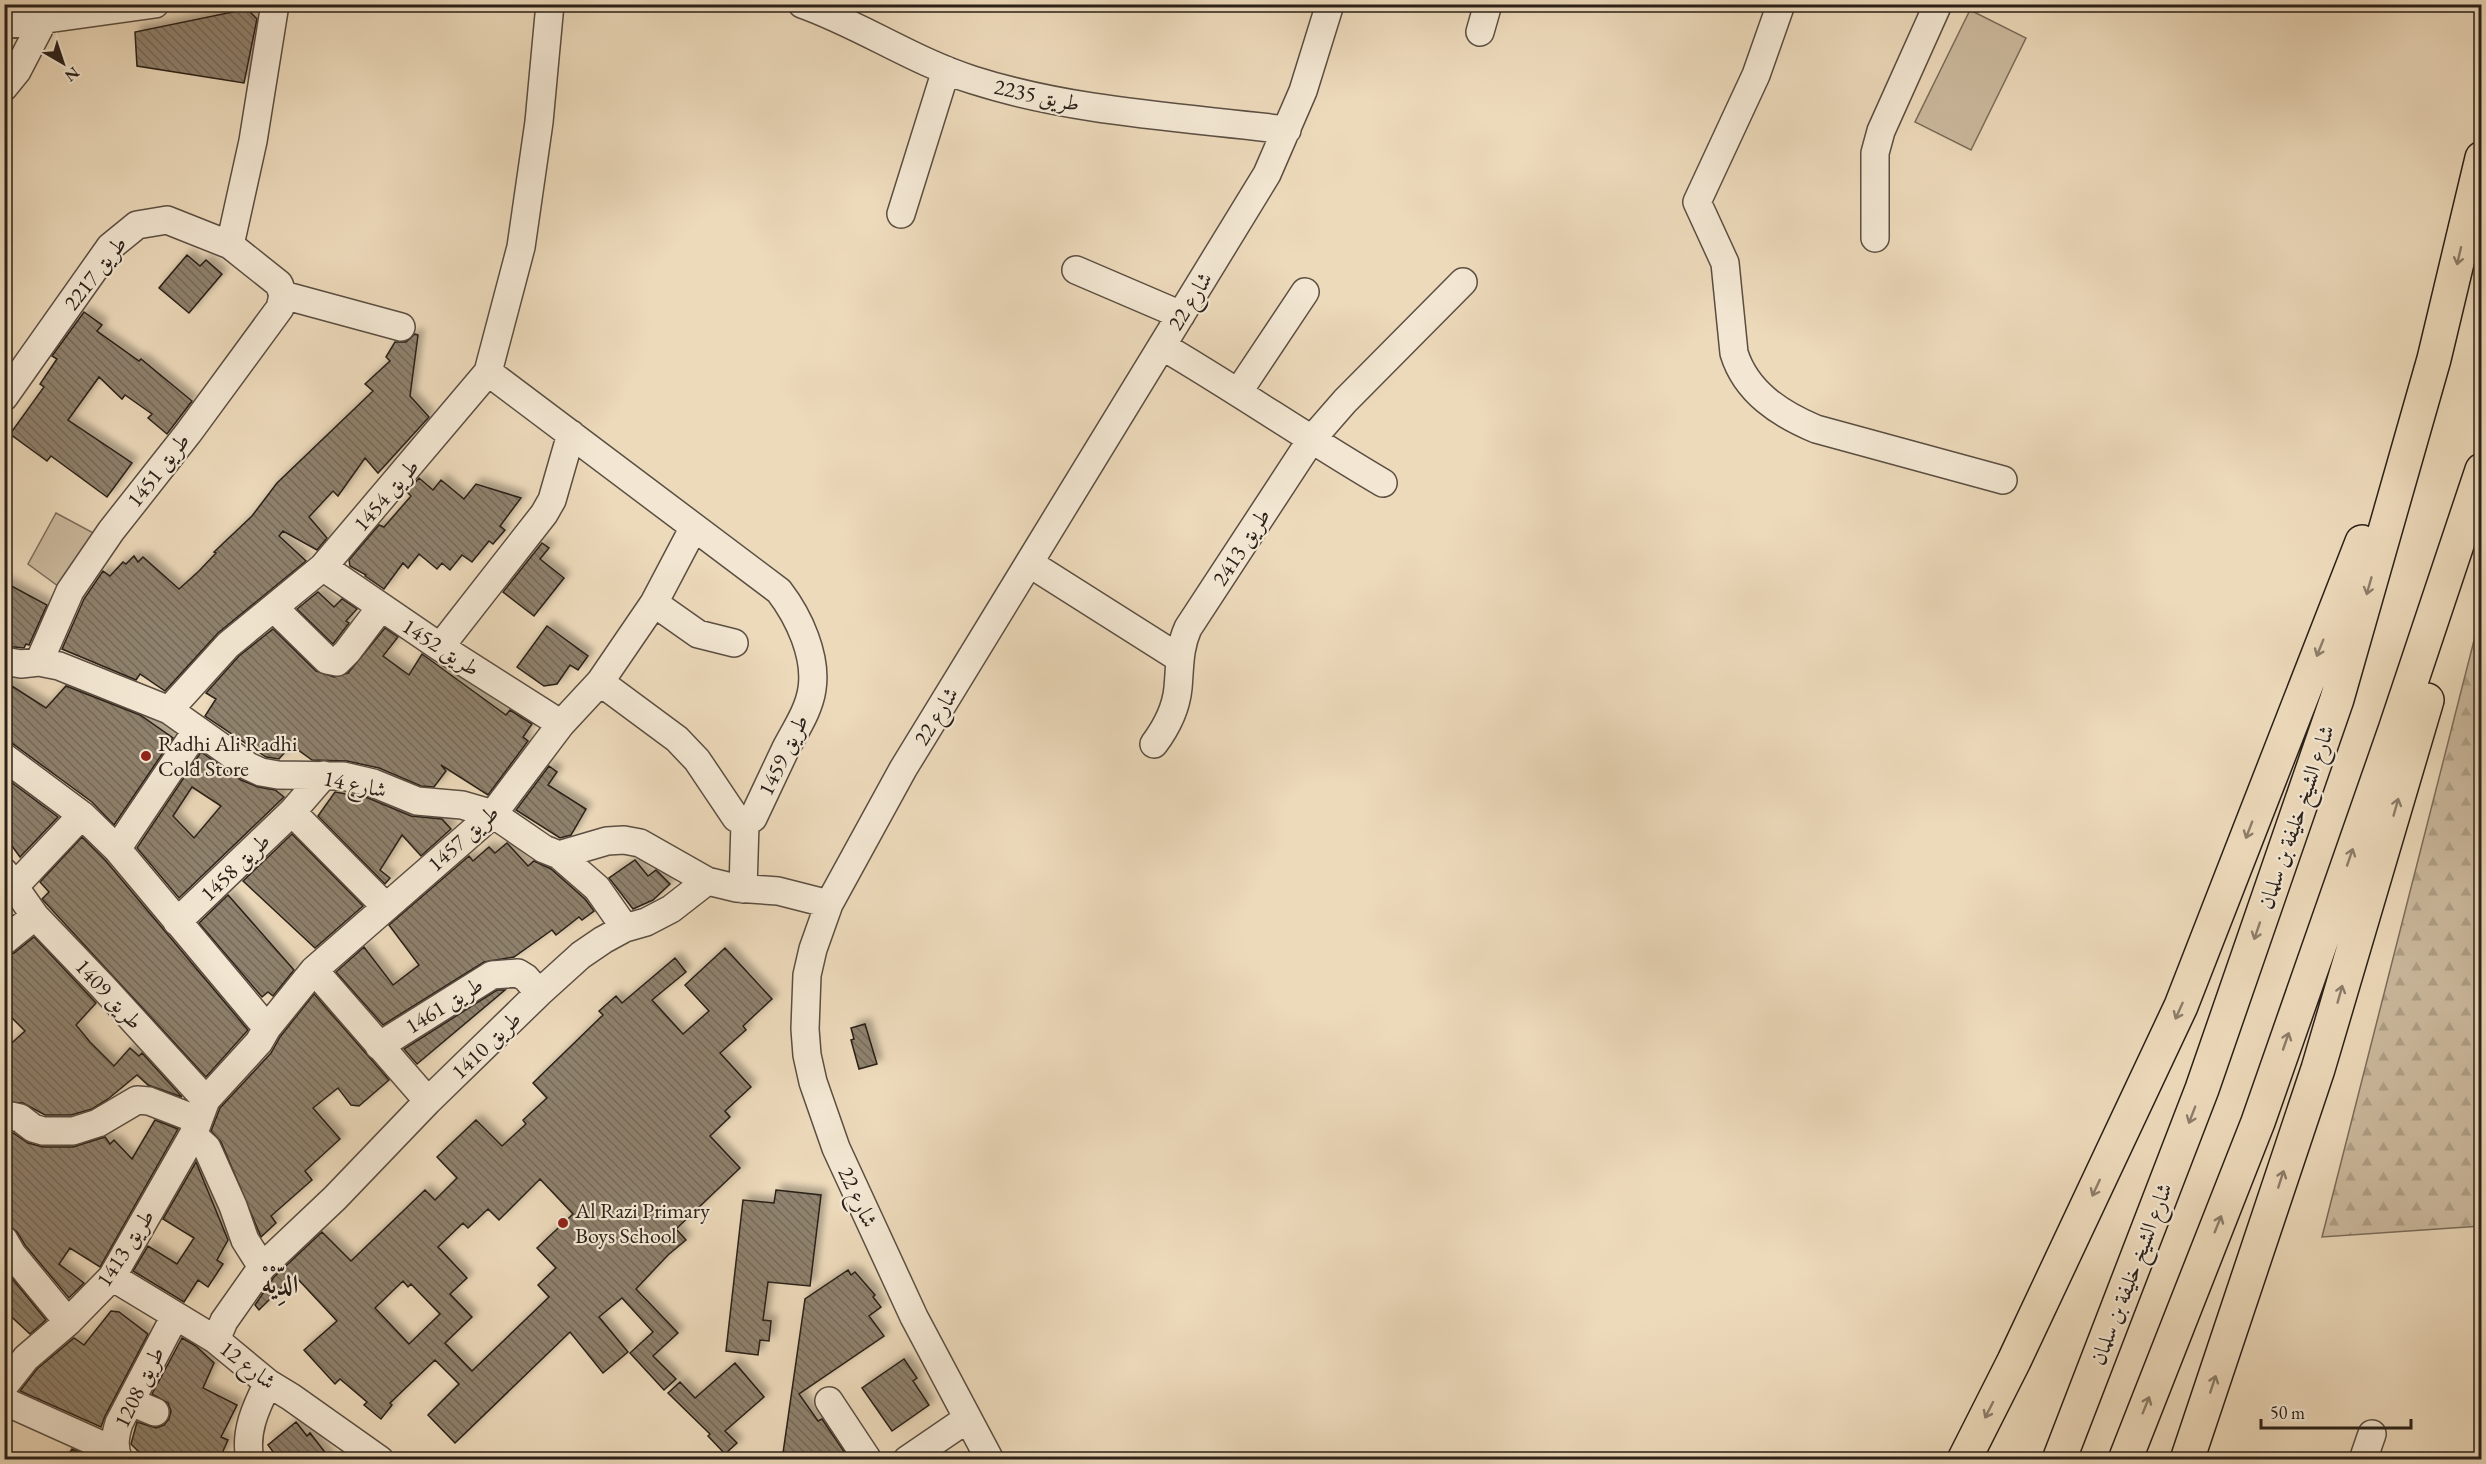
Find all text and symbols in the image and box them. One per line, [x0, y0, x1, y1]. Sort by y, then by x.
north arrow [33, 33, 93, 93]
text: N [60, 62, 84, 87]
street label: طريق 2235 [991, 72, 1083, 118]
street label: طريق 2217 [57, 230, 133, 316]
one-way arrow [2452, 246, 2464, 265]
street label: شارع 22 [1161, 266, 1223, 338]
street label: طريق 1451 [120, 427, 196, 513]
street label: طريق 1454 [347, 453, 425, 537]
street label: طريق 2413 [1205, 503, 1277, 591]
one-way arrow [2363, 576, 2374, 595]
street label: طريق 1452 [397, 611, 485, 683]
one-way arrow [2314, 638, 2325, 657]
street label: شارع 22 [907, 681, 969, 753]
street label: طريق 1459 [751, 710, 815, 800]
street label: شارع الشيخ خليفة بن سلمان [2251, 721, 2346, 915]
place label: Radhi Ali Radhi Cold Store [158, 729, 297, 783]
marker: Radhi Ali Radhi Cold Store [139, 749, 153, 763]
street label: شارع 14 [320, 763, 389, 809]
street label: طريق 1457 [421, 798, 505, 878]
one-way arrow [2391, 798, 2402, 817]
one-way arrow [2243, 820, 2254, 838]
street label: طريق 1458 [194, 826, 276, 908]
one-way arrow [2346, 848, 2357, 867]
one-way arrow [2250, 921, 2261, 940]
street label: طريق 1409 [69, 952, 149, 1036]
street label: طريق 1461 [399, 970, 489, 1040]
one-way arrow [2335, 985, 2346, 1004]
one-way arrow [2172, 1002, 2184, 1020]
street label: طريق 1410 [445, 1004, 527, 1086]
one-way arrow [2282, 1032, 2293, 1051]
one-way arrow [2186, 1105, 2197, 1124]
street label: شارع 22 [828, 1162, 885, 1234]
one-way arrow [2277, 1170, 2288, 1189]
one-way arrow [2089, 1178, 2101, 1196]
street label: شارع الشيخ خليفة بن سلمان [2083, 1179, 2184, 1371]
place label: Al Razi Primary Boys School [574, 1196, 710, 1250]
street label: طريق 1413 [89, 1204, 161, 1292]
one-way arrow [2213, 1215, 2224, 1234]
marker: Al Razi Primary Boys School [556, 1216, 570, 1230]
district label: الدِّيْهْ [262, 1265, 298, 1306]
street label: شارع 12 [212, 1334, 282, 1399]
street label: طريق 1208 [107, 1342, 171, 1432]
one-way arrow [2208, 1375, 2219, 1394]
scale bar [2261, 1392, 2411, 1430]
one-way arrow [2141, 1396, 2152, 1415]
one-way arrow [1983, 1401, 1994, 1419]
text: 50 m [2270, 1401, 2305, 1424]

